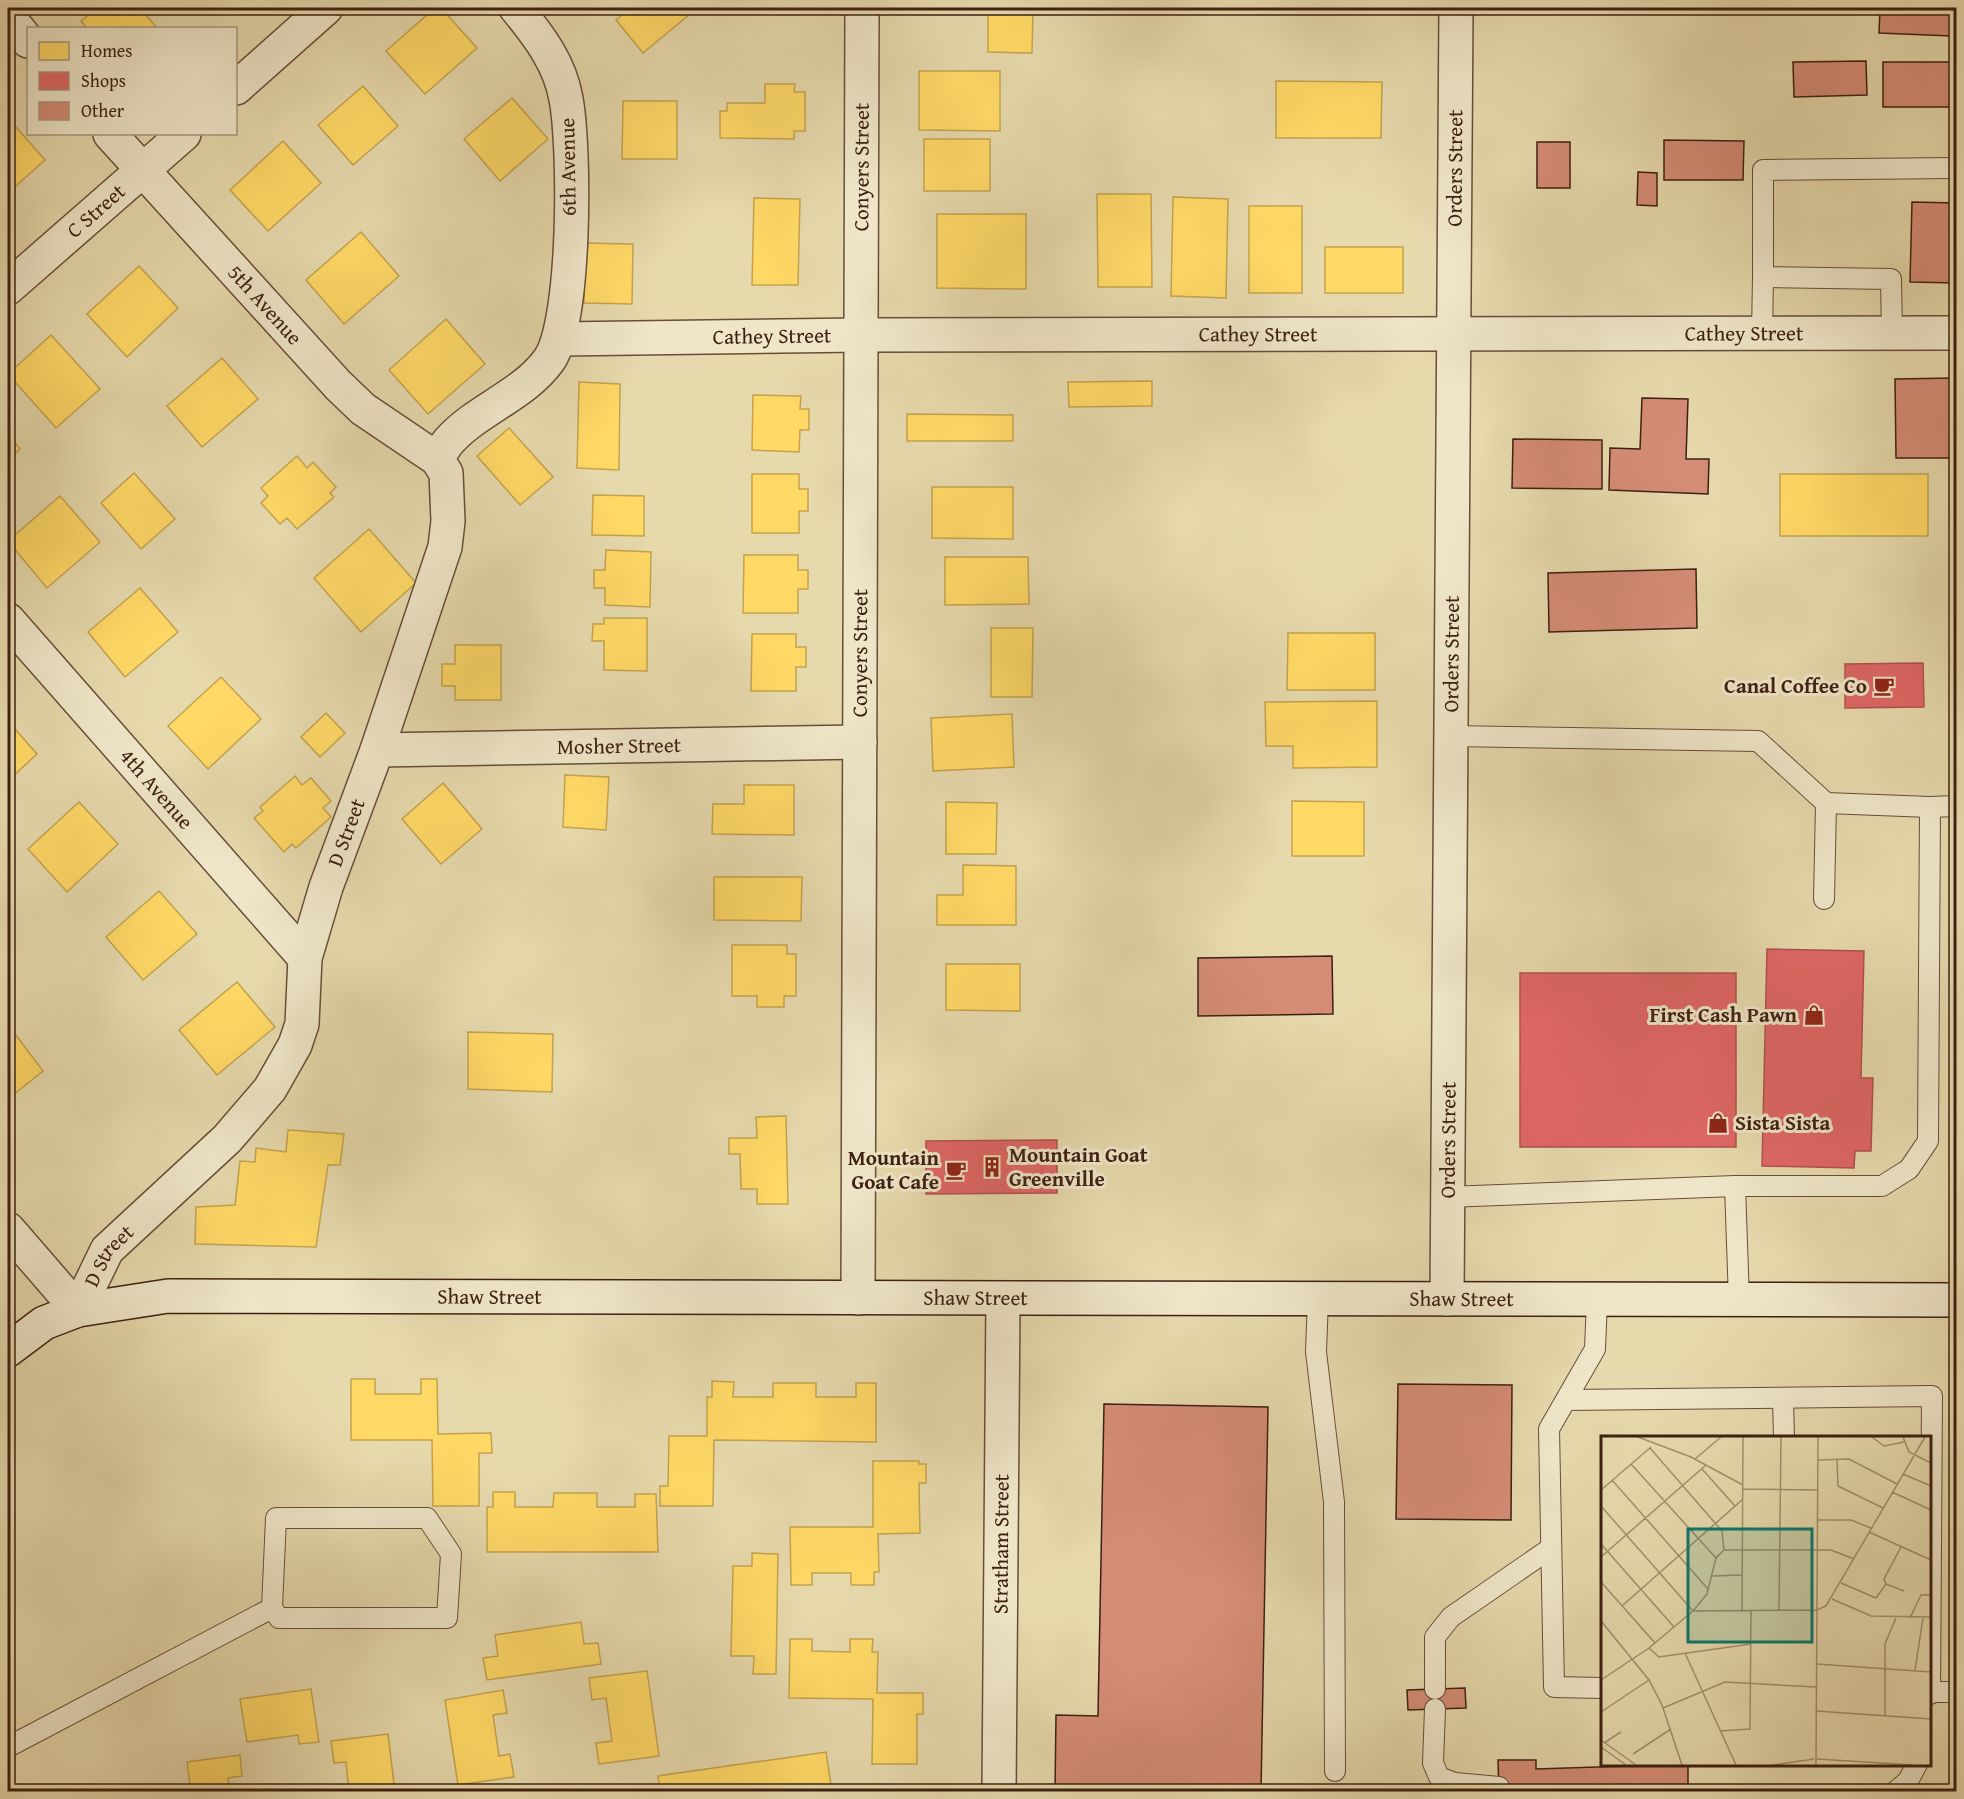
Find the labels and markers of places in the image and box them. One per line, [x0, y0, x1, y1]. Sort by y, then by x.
place label: Canal Coffee Co [1724, 670, 1867, 701]
cafe icon: Canal Coffee Co [1872, 674, 1896, 698]
place label: First Cash Pawn [1649, 999, 1798, 1030]
shop icon: First Cash Pawn [1802, 1003, 1826, 1027]
place label: Sista Sista [1735, 1107, 1830, 1138]
shop icon: Sista Sista [1706, 1111, 1730, 1135]
place label: Mountain Goat Greenville [1009, 1139, 1148, 1194]
place label: Mountain Goat Cafe [848, 1142, 940, 1197]
building icon: Mountain Goat Greenville [980, 1155, 1004, 1179]
cafe icon: Mountain Goat Cafe [944, 1158, 968, 1182]

